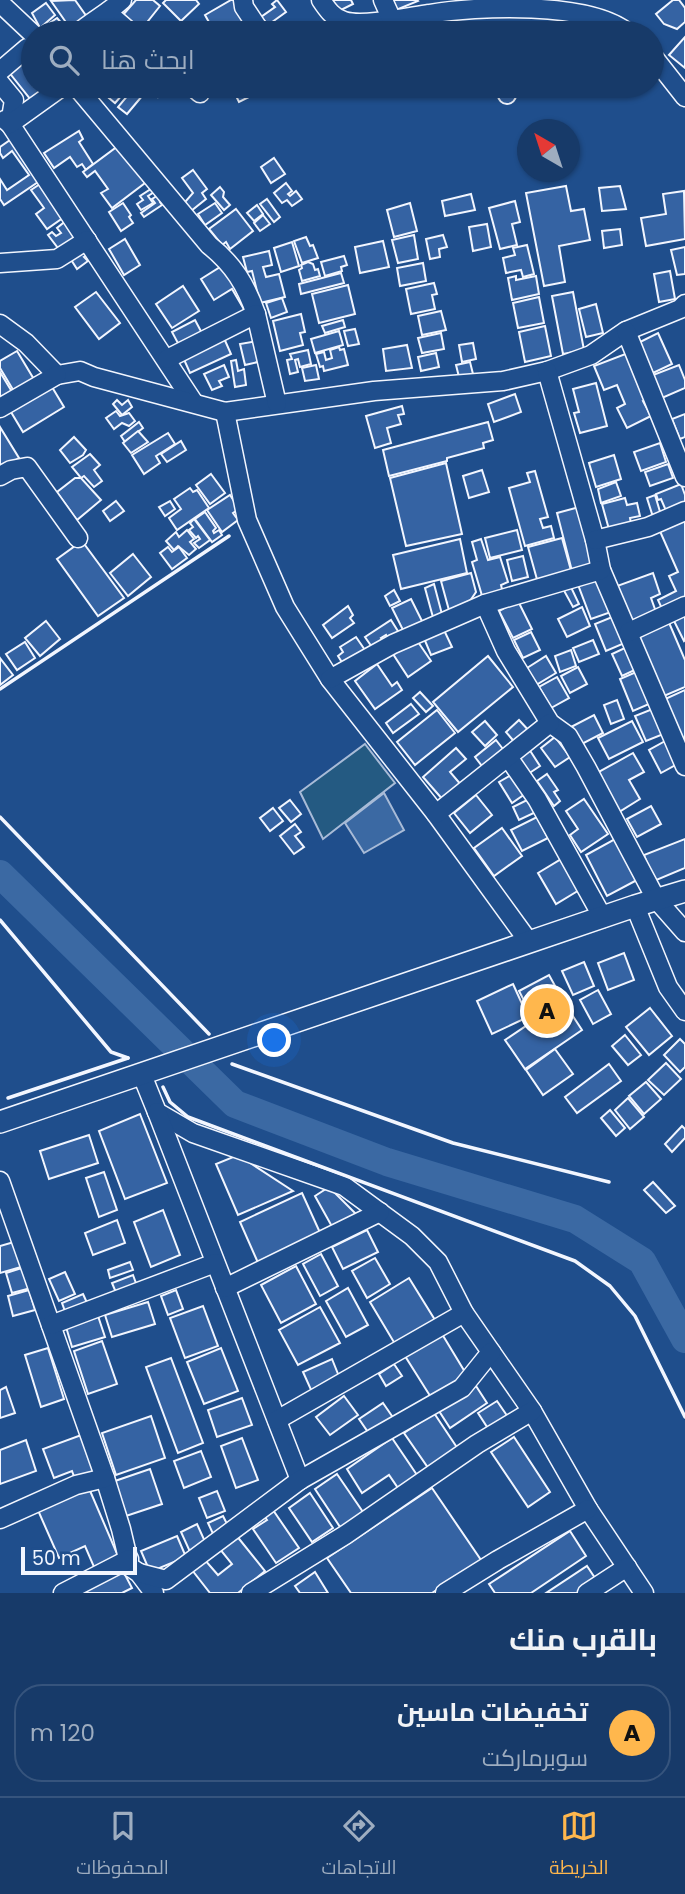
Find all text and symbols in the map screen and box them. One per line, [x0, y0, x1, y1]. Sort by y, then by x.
search box [21, 21, 664, 98]
icon: search [45, 41, 83, 79]
text: ابحث هنا [101, 42, 195, 78]
north arrow [517, 119, 580, 182]
pin: A [524, 985, 570, 1037]
your location [257, 1023, 291, 1057]
scale bar [21, 1544, 136, 1576]
text: 50 m [32, 1545, 81, 1572]
text: بالقرب منك [509, 1618, 657, 1661]
text: تخفيضات ماسين [397, 1694, 588, 1730]
text: 120 m [30, 1717, 95, 1749]
text: A [624, 1717, 640, 1749]
text: سوبرماركت [482, 1742, 588, 1774]
tab: المحفوظات [76, 1807, 169, 1885]
tab: الاتجاهات [321, 1807, 397, 1885]
tab: الخريطة [549, 1807, 609, 1885]

